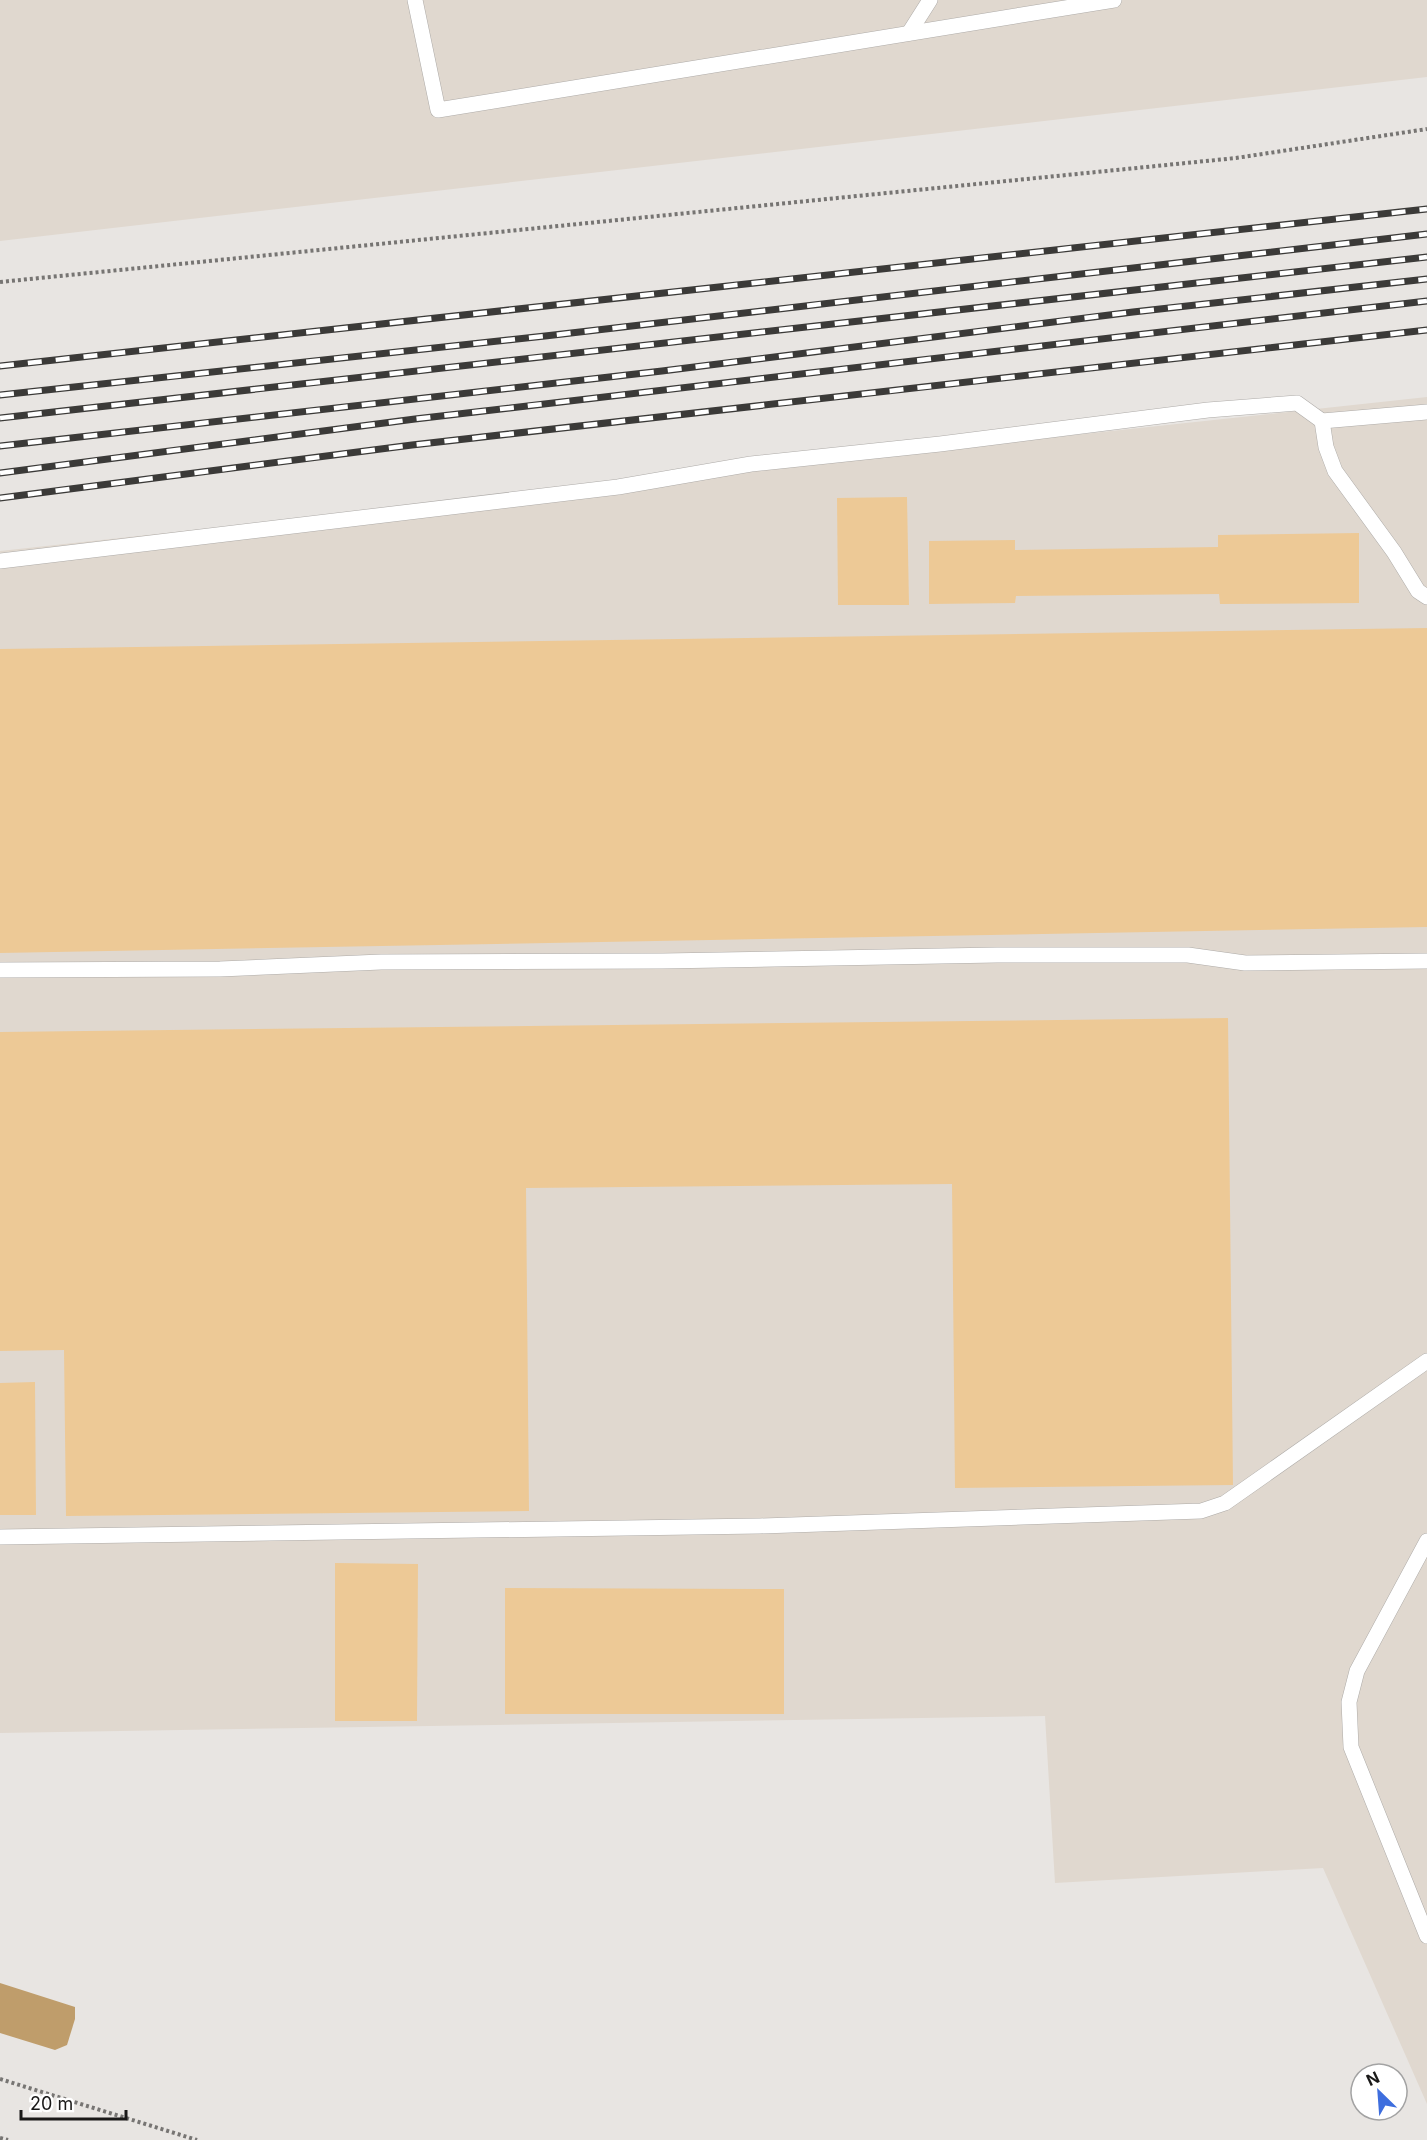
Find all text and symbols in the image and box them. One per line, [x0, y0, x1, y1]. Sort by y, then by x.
north arrow [1349, 2062, 1409, 2122]
text: N [1363, 2067, 1382, 2090]
scale bar [21, 2083, 126, 2121]
text: 20 m [30, 2093, 73, 2114]

